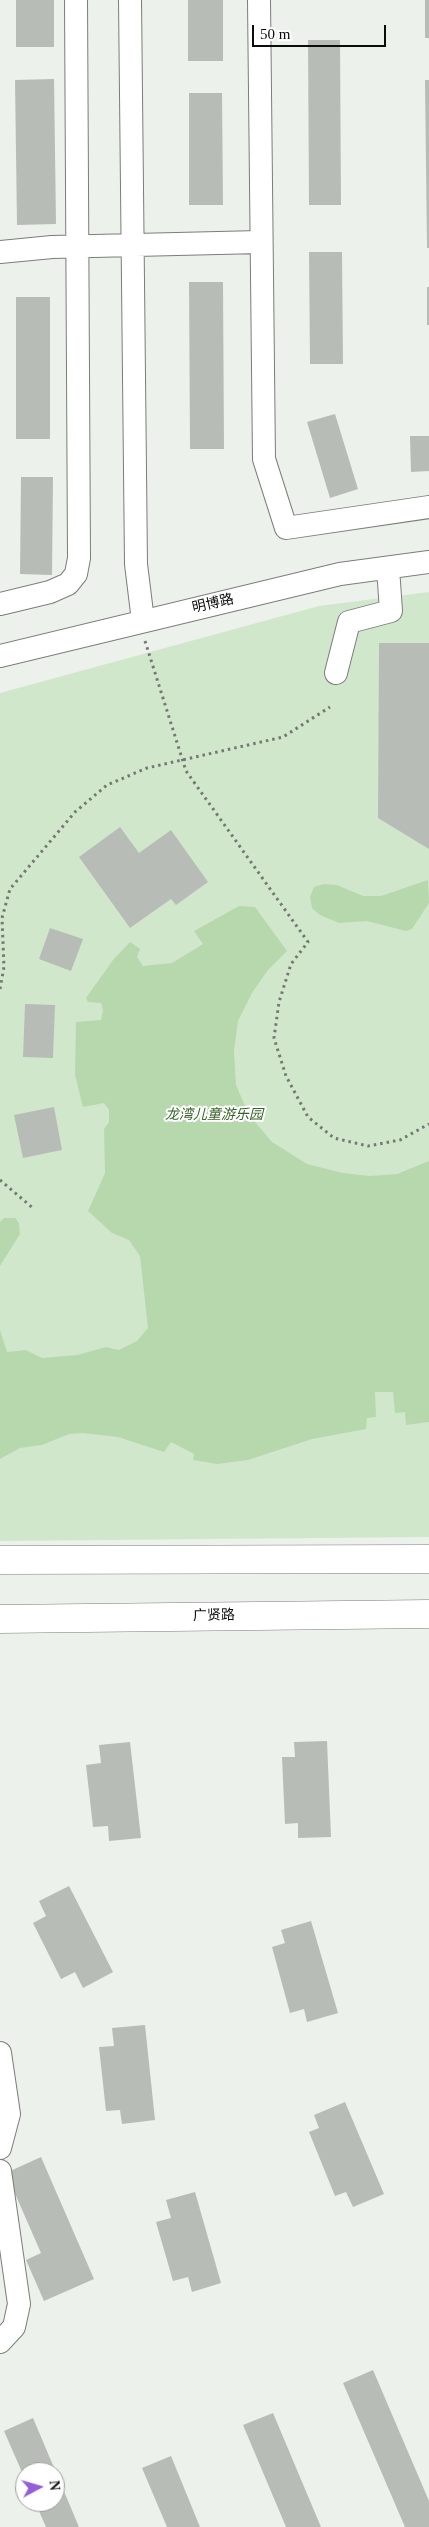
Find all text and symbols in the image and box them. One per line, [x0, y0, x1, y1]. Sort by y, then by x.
scale bar [254, 15, 388, 47]
text: 50 m [260, 26, 290, 42]
street label: 明博路 [191, 591, 235, 617]
park label: 龙湾儿童游乐园 [165, 1107, 263, 1123]
street label: 广贤路 [193, 1607, 235, 1625]
north arrow [15, 2462, 65, 2512]
text: N [46, 2480, 62, 2491]

